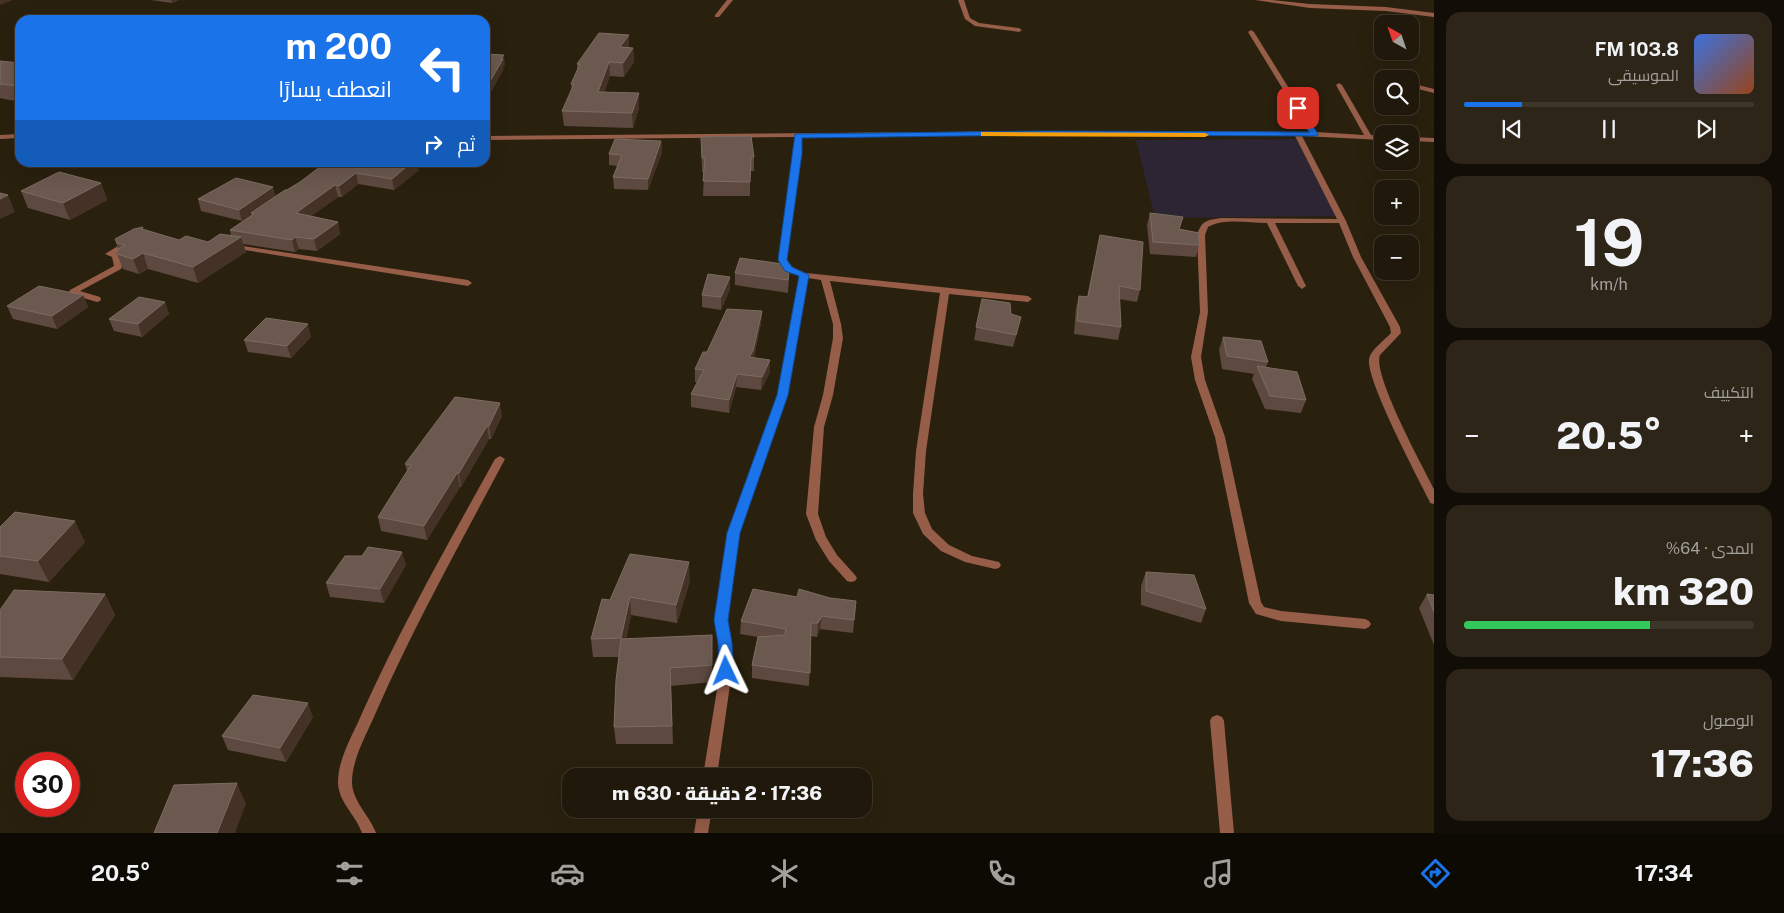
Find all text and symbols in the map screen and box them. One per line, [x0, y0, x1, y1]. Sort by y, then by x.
north arrow [1374, 15, 1419, 60]
map controls [1374, 15, 1419, 280]
text: 200 m [286, 26, 392, 67]
icon: left [410, 35, 475, 100]
text: 103.8 FM [1595, 38, 1679, 60]
text: الموسيقى [1608, 66, 1679, 85]
button: search [1374, 70, 1419, 115]
text: انعطف يسارًا [278, 76, 392, 102]
pin [1277, 87, 1319, 129]
icon: arrive [1284, 94, 1312, 122]
icon: previous [1498, 115, 1526, 143]
icon: pause [1595, 115, 1623, 143]
icon: next [1692, 115, 1720, 143]
button: layers [1374, 125, 1419, 170]
icon: right [419, 130, 447, 158]
text: ثم [457, 133, 475, 155]
button: + [1374, 180, 1419, 225]
text: 19 [1574, 204, 1644, 281]
button: − [1374, 235, 1419, 280]
text: km/h [1590, 275, 1628, 294]
text: التكييف [1704, 383, 1754, 402]
text: 20.5° [1556, 413, 1662, 458]
text: − [1464, 419, 1480, 452]
text: + [1738, 419, 1754, 452]
text: المدى · 64% [1666, 539, 1754, 558]
text: 320 km [1613, 569, 1754, 614]
position arrow [699, 644, 751, 696]
text: الوصول [1703, 711, 1754, 730]
text: 17:36 [1651, 741, 1754, 786]
speed limit sign: 30 [15, 752, 80, 817]
text: 17:36 · 2 دقيقة · 630 m [612, 782, 822, 804]
icon: filters [332, 856, 367, 891]
icon: car [550, 856, 585, 891]
icon: climate [767, 856, 802, 891]
icon: phone [984, 856, 1019, 891]
icon: music [1201, 856, 1236, 891]
icon: directions [1418, 856, 1453, 891]
text: 20.5° [91, 860, 150, 886]
text: 17:34 [1635, 860, 1693, 886]

